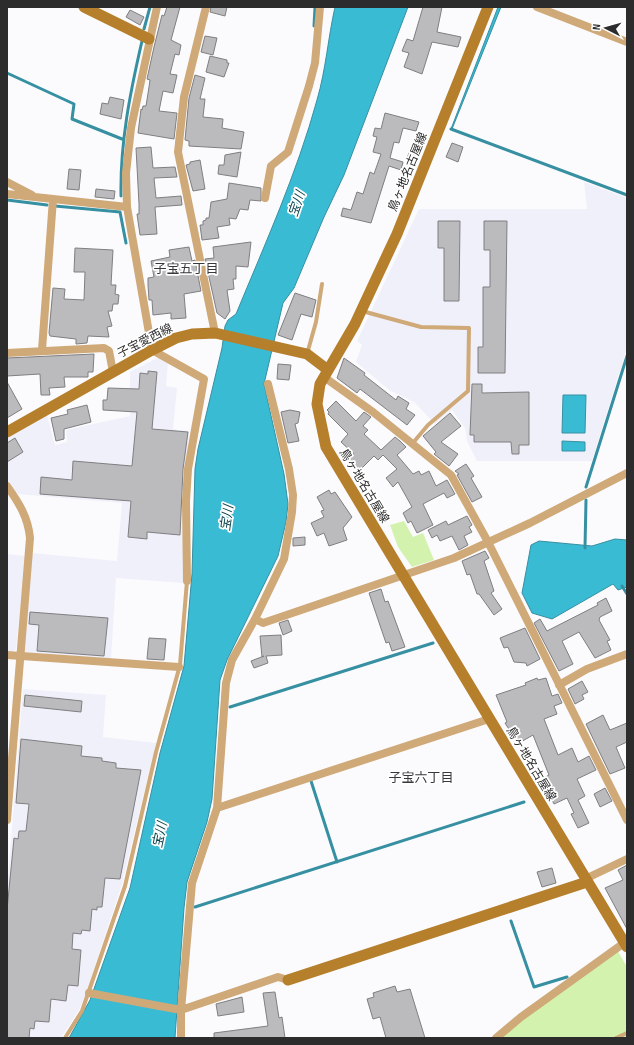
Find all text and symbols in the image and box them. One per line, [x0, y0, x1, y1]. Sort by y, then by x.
north arrow [586, 8, 626, 48]
text: N [590, 23, 603, 31]
street label: 鳥ヶ地名古屋線 [385, 130, 431, 214]
water label: 宝川 [285, 187, 309, 219]
district label: 子宝五丁目 [153, 261, 219, 277]
street label: 子宝愛西線 [115, 321, 175, 361]
street label: 鳥ヶ地名古屋線 [336, 446, 392, 526]
water label: 宝川 [217, 502, 237, 532]
street label: 鳥ヶ地名古屋線 [503, 724, 559, 804]
district label: 子宝六丁目 [388, 770, 454, 786]
water label: 宝川 [149, 819, 171, 849]

